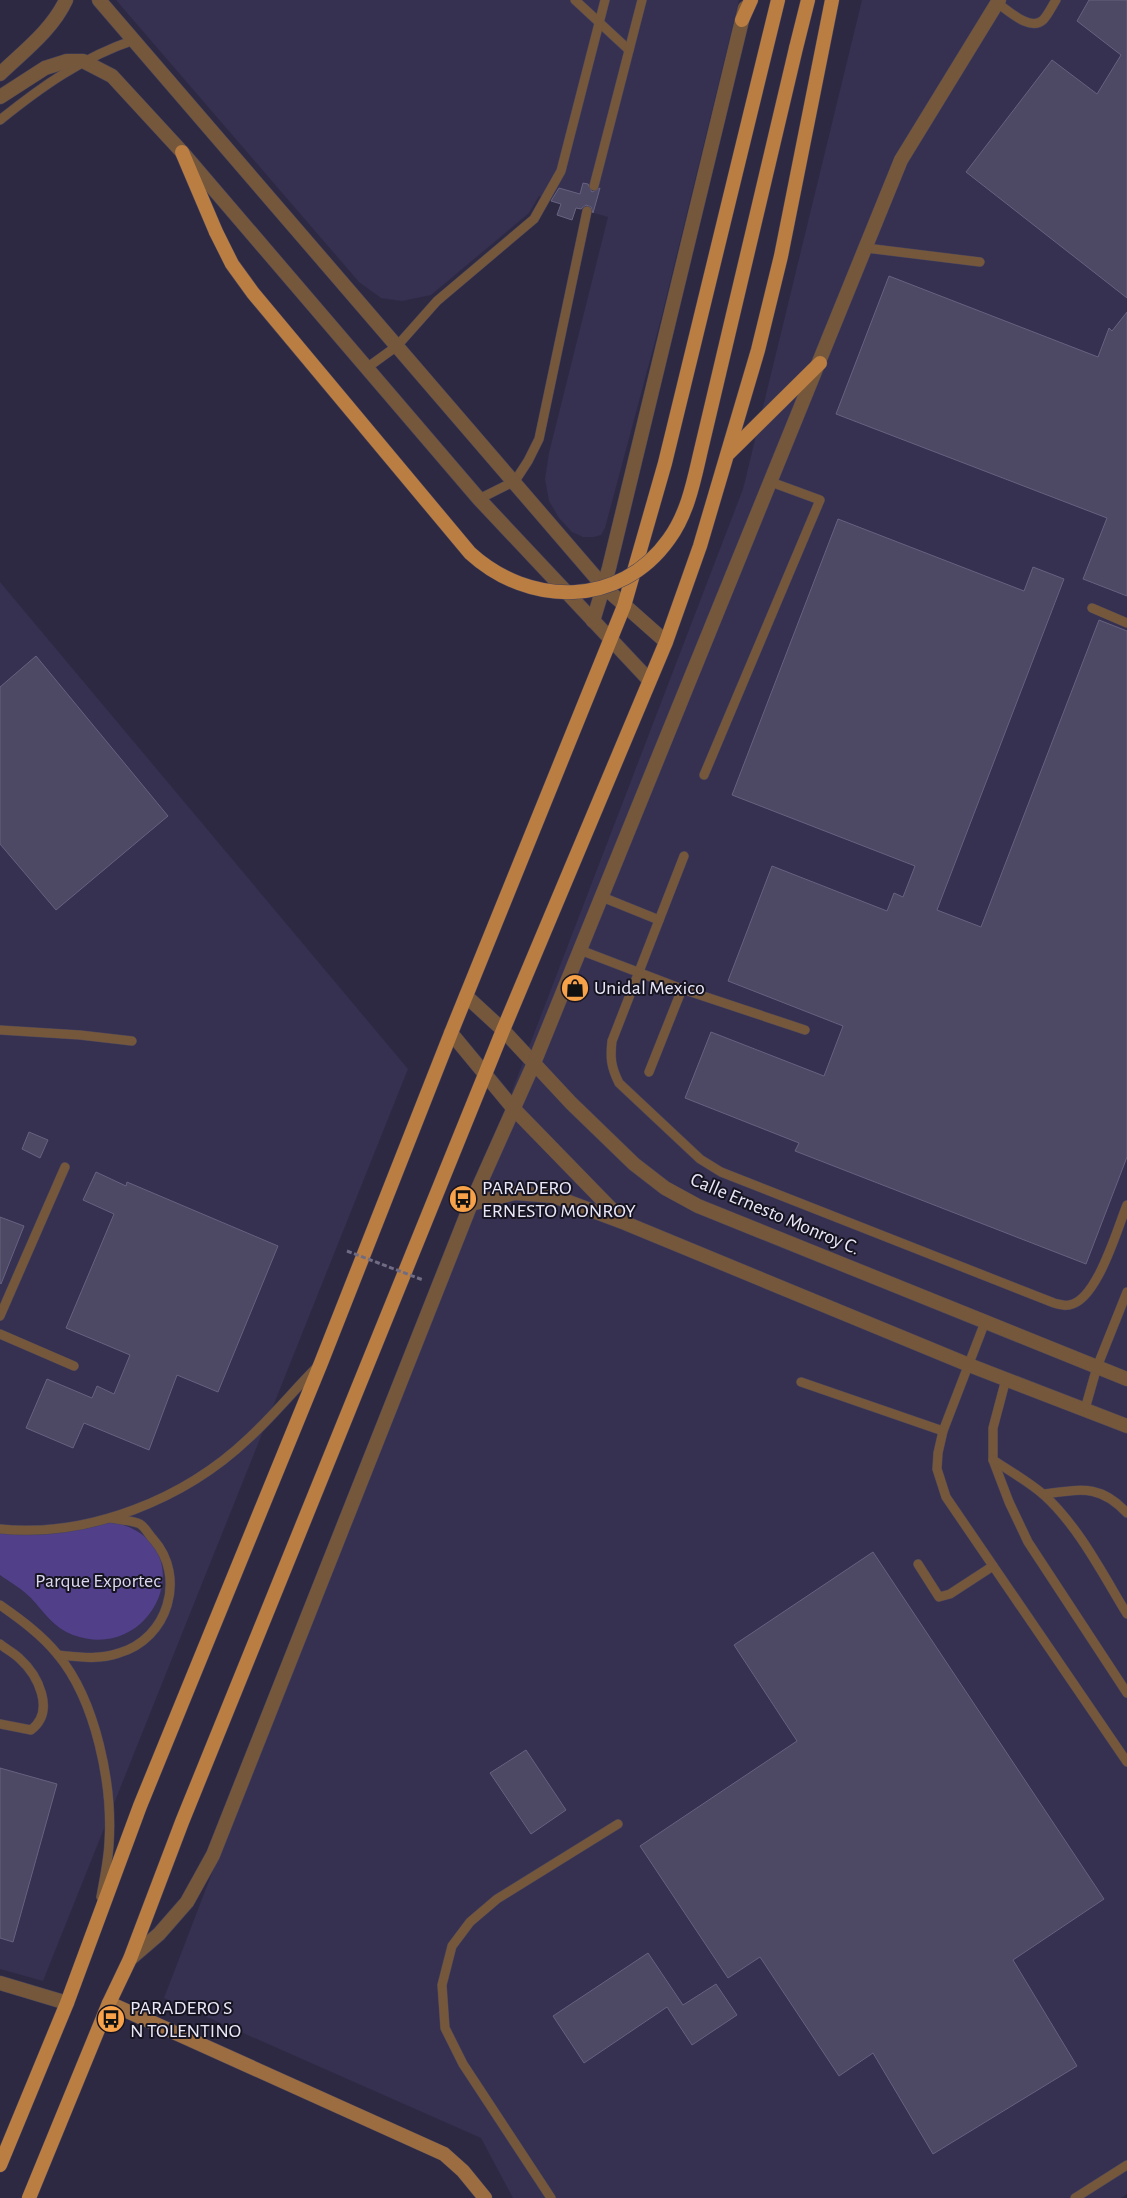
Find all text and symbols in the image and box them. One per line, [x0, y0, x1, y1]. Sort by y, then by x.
shop icon: Unidal Mexico [560, 973, 590, 1003]
place label: Unidal Mexico [594, 978, 705, 998]
street label: Calle Ernesto Monroy C. [687, 1169, 863, 1259]
place label: PARADERO ERNESTO MONROY [482, 1178, 636, 1221]
bus stop icon: PARADERO ERNESTO MONROY [448, 1184, 478, 1214]
park label: Parque Exportec [35, 1571, 161, 1591]
place label: PARADERO S N TOLENTINO [130, 1998, 241, 2041]
bus stop icon: PARADERO S N TOLENTINO [96, 2004, 126, 2034]

